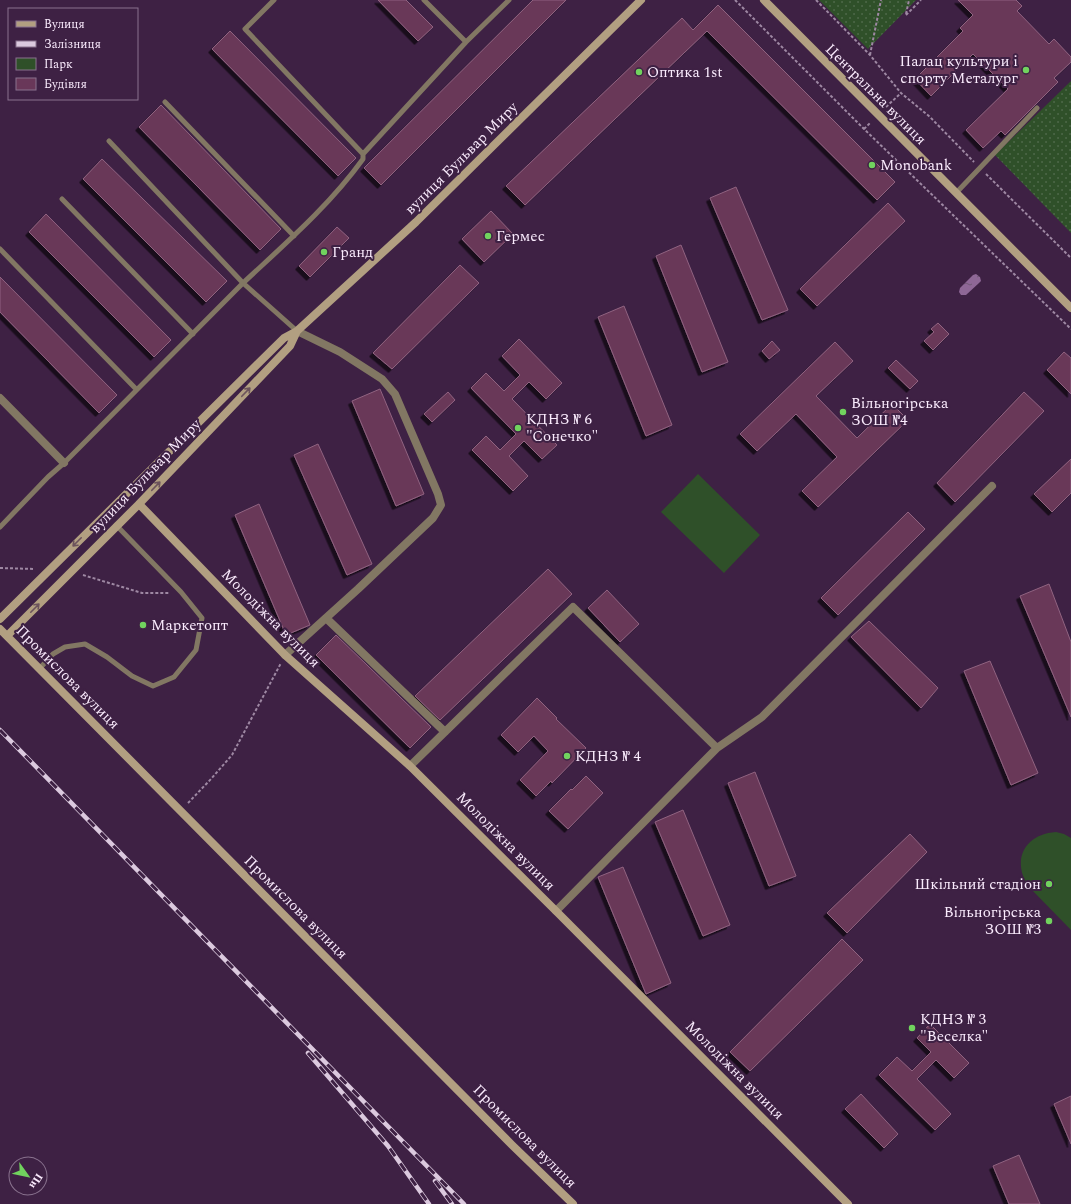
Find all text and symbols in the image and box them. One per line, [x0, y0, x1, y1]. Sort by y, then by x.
legend [8, 8, 138, 100]
text: Вулиця [44, 15, 85, 34]
text: Залізниця [44, 35, 101, 54]
street label: Центральна вулиця [820, 38, 932, 150]
place label: Палац культури і спорту Металург [899, 50, 1018, 90]
text: Парк [44, 55, 73, 74]
place label: Оптика 1st [647, 61, 723, 84]
marker: Палац культури і спорту Металург [1021, 65, 1031, 75]
marker: Оптика 1st [634, 67, 644, 77]
text: Будівля [44, 75, 87, 94]
street label: вулиця Бульвар Миру [399, 96, 524, 220]
place label: Monobank [880, 154, 952, 177]
marker: Monobank [867, 160, 877, 170]
place label: Гермес [496, 225, 545, 248]
marker: Гермес [483, 231, 493, 241]
place label: Гранд [332, 241, 373, 264]
marker: Гранд [319, 247, 329, 257]
one-way arrow [241, 387, 251, 397]
place label: Вільногірська ЗОШ №4 [851, 392, 949, 432]
marker: Вільногірська ЗОШ №4 [838, 407, 848, 417]
place label: КДНЗ № 6 "Сонечко" [526, 408, 598, 448]
street label: вулиця Бульвар Миру [84, 413, 207, 539]
marker: КДНЗ № 6 "Сонечко" [513, 423, 523, 433]
one-way arrow [151, 481, 161, 491]
one-way arrow [72, 537, 82, 547]
street label: Молодіжна вулиця [216, 564, 325, 673]
one-way arrow [30, 603, 40, 613]
place label: Маркетопт [151, 614, 228, 637]
street label: Промислова вулиця [10, 620, 125, 735]
marker: Маркетопт [138, 620, 148, 630]
place label: КДНЗ № 4 [575, 745, 642, 768]
marker: КДНЗ № 4 [562, 751, 572, 761]
street label: Молодіжна вулиця [451, 787, 560, 896]
street label: Промислова вулиця [238, 850, 353, 965]
place label: Шкільний стадіон [914, 873, 1041, 896]
marker: Шкільний стадіон [1044, 879, 1054, 889]
place label: Вільногірська ЗОШ №3 [944, 901, 1042, 941]
marker: Вільногірська ЗОШ №3 [1044, 916, 1054, 926]
place label: КДНЗ № 3 "Веселка" [920, 1008, 988, 1048]
street label: Молодіжна вулиця [680, 1016, 789, 1125]
marker: КДНЗ № 3 "Веселка" [907, 1023, 917, 1033]
street label: Промислова вулиця [467, 1079, 582, 1194]
north arrow [8, 1156, 48, 1196]
text: Пн [24, 1170, 47, 1193]

